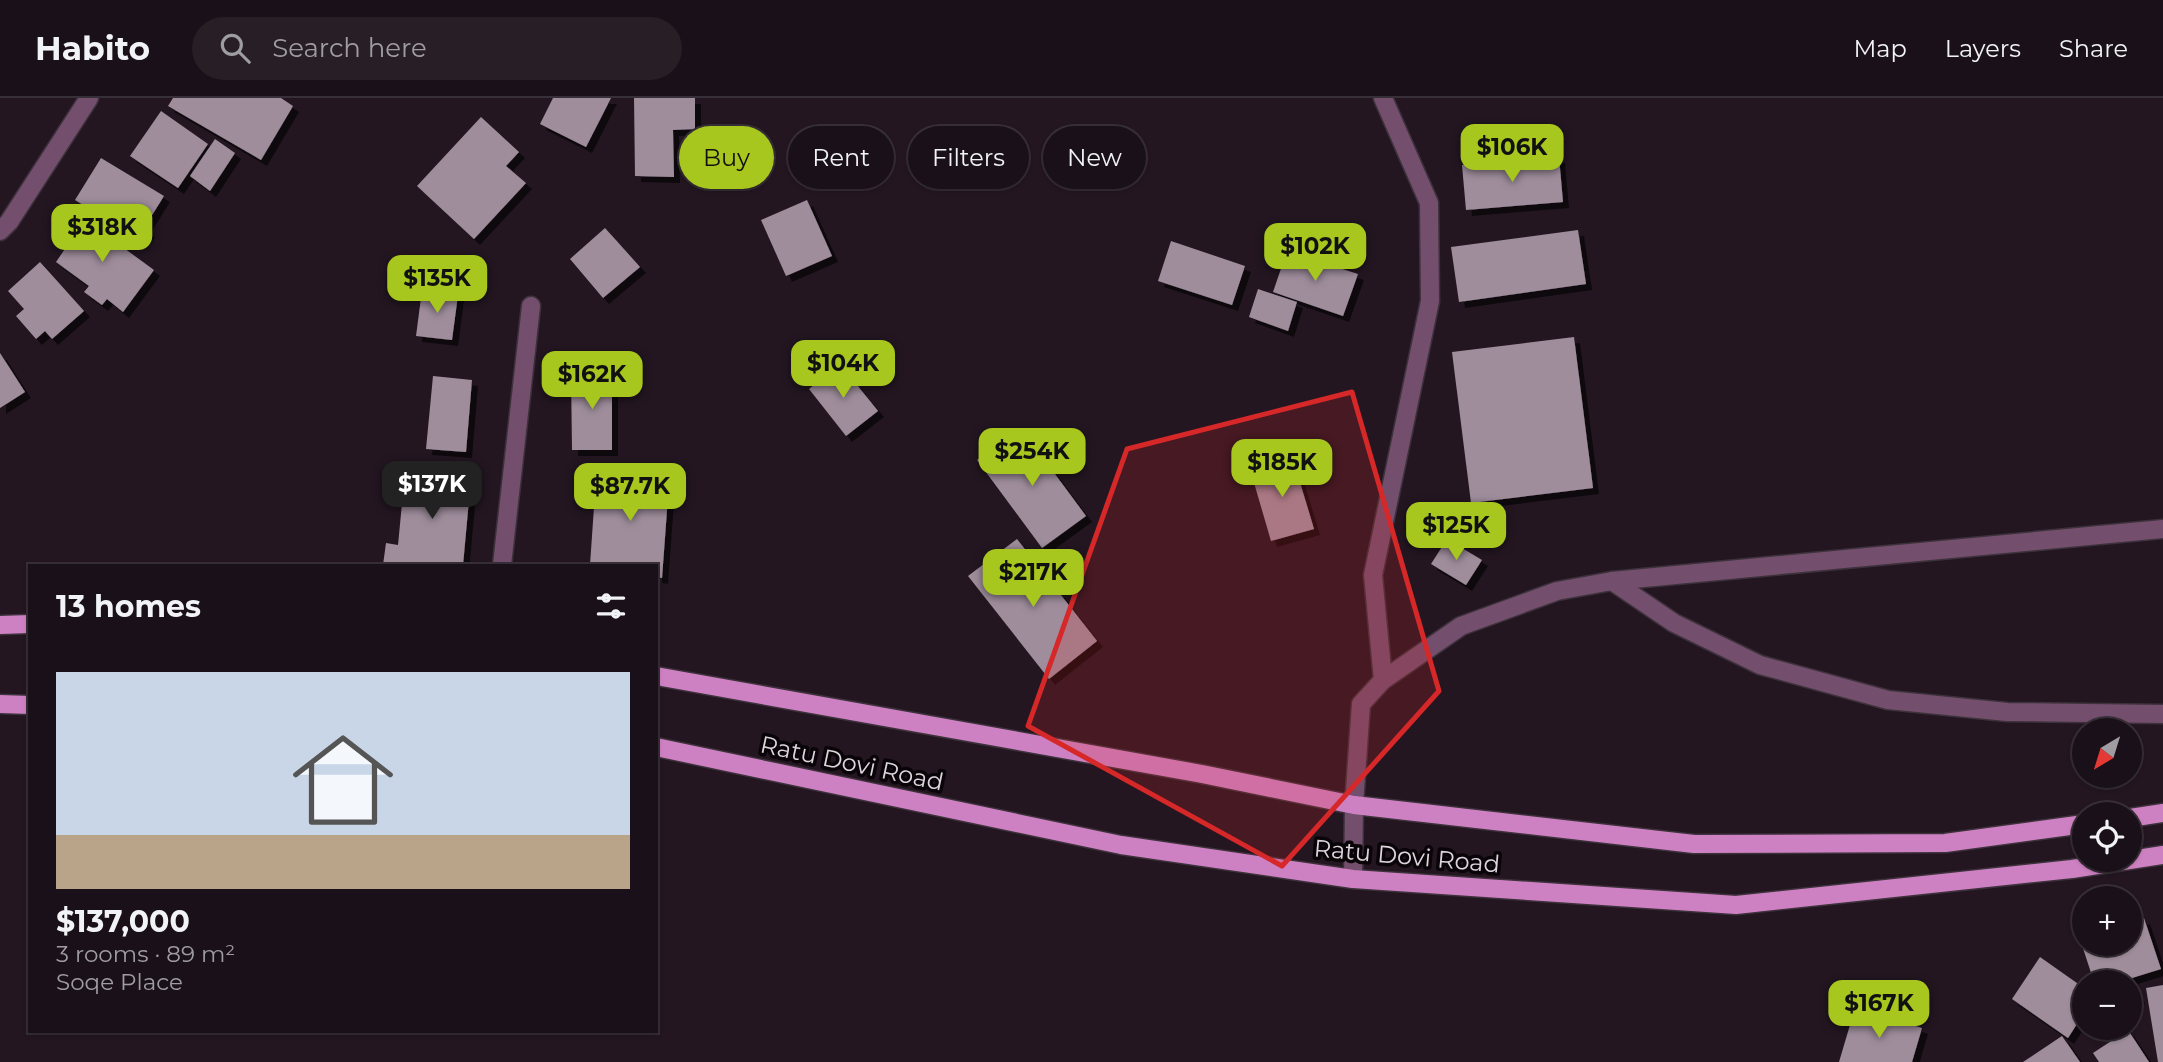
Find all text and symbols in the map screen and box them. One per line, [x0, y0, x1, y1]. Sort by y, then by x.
search box [192, 17, 682, 80]
text: Habito [35, 28, 150, 68]
icon: search [216, 29, 254, 67]
text: Search here [272, 32, 427, 64]
text: Map [1853, 34, 1907, 63]
text: Layers [1945, 34, 2021, 63]
text: Share [2059, 34, 2128, 63]
pin: $106K [1463, 125, 1561, 184]
chip: Buy [679, 126, 774, 189]
chip: Rent [788, 126, 894, 189]
chip: Filters [908, 126, 1029, 189]
chip: New [1043, 126, 1146, 189]
text: $106K [1477, 133, 1547, 161]
pin: $318K [53, 204, 151, 264]
text: $318K [67, 213, 137, 241]
pin: $102K [1266, 223, 1364, 283]
text: $102K [1280, 232, 1350, 260]
pin: $135K [388, 256, 486, 315]
text: $135K [403, 264, 471, 292]
pin: $104K [794, 341, 892, 400]
text: $104K [807, 349, 879, 377]
pin: $162K [543, 352, 641, 411]
text: $162K [558, 360, 626, 388]
pin: $254K [983, 428, 1081, 488]
text: $254K [995, 437, 1069, 465]
pin: $185K [1233, 440, 1331, 499]
text: $185K [1247, 448, 1317, 476]
pin: $137K [383, 462, 481, 521]
pin: $87.7K [573, 464, 687, 523]
text: $137K [398, 470, 466, 498]
text: $87.7K [590, 472, 670, 500]
pin: $125K [1407, 503, 1505, 562]
text: $125K [1422, 511, 1490, 539]
pin: $217K [984, 550, 1082, 609]
text: $217K [999, 558, 1067, 586]
icon: filters [592, 587, 630, 625]
text: 13 homes [56, 588, 201, 625]
icon: home [280, 717, 406, 843]
north arrow [2072, 718, 2142, 788]
map controls [2072, 718, 2142, 1040]
street label: Ratu Dovi Road [758, 729, 946, 797]
button: locate [2072, 802, 2142, 872]
street label: Ratu Dovi Road [1313, 833, 1501, 879]
button: + [2072, 886, 2142, 956]
text: $137,000 [56, 903, 190, 940]
text: 3 rooms · 89 m² [56, 940, 235, 968]
text: Soqe Place [56, 968, 183, 996]
button: − [2072, 970, 2142, 1040]
pin: $167K [1830, 981, 1928, 1040]
text: $167K [1844, 989, 1914, 1017]

